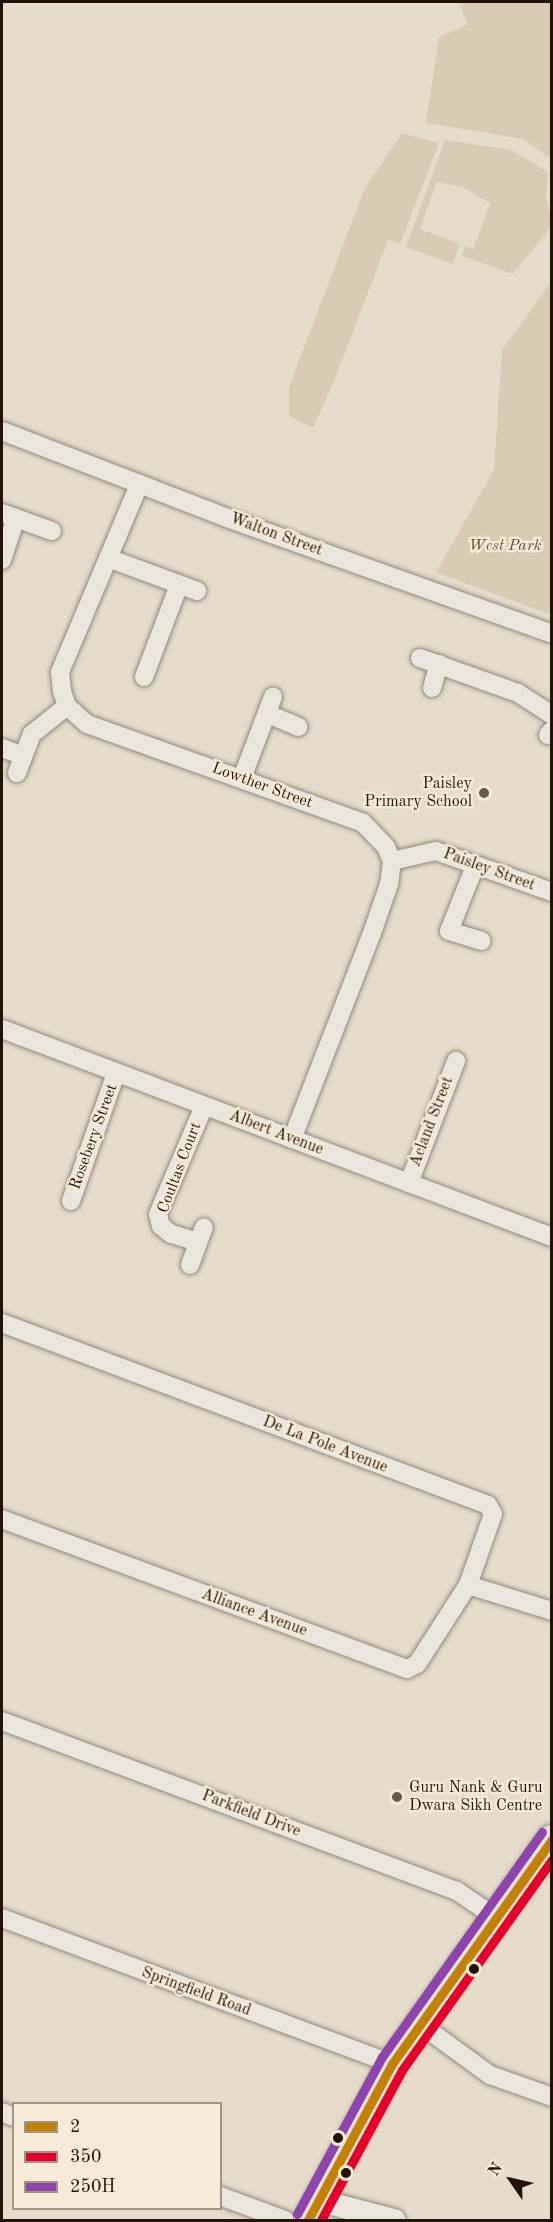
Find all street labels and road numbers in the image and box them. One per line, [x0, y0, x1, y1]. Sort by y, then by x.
street label: Walton Street [227, 509, 325, 561]
street label: Lowther Street [209, 759, 315, 813]
street label: Paisley Street [440, 844, 538, 896]
street label: Acland Street [406, 1074, 458, 1170]
street label: Rosebery Street [66, 1081, 122, 1193]
street label: Albert Avenue [226, 1106, 326, 1160]
street label: Coultas Court [154, 1120, 206, 1216]
street label: De La Pole Avenue [260, 1412, 390, 1478]
street label: Alliance Avenue [198, 1585, 310, 1641]
street label: Parkfield Drive [199, 1786, 303, 1842]
street label: Springfield Road [139, 1963, 253, 2021]

